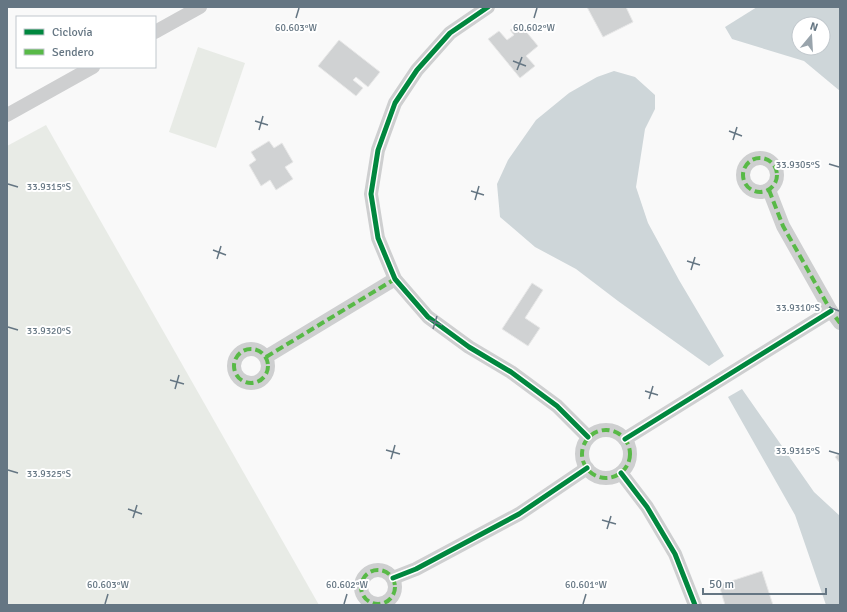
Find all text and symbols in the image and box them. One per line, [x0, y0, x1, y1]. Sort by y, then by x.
legend [16, 16, 156, 68]
north arrow [791, 16, 831, 56]
text: N [808, 20, 820, 34]
text: 60.603°W [275, 22, 317, 34]
text: 60.602°W [513, 22, 555, 34]
text: Ciclovía [52, 25, 93, 40]
text: Sendero [52, 45, 94, 60]
text: 33.9305°S [776, 159, 821, 171]
text: 33.9315°S [27, 181, 72, 193]
text: 33.9310°S [776, 302, 821, 314]
text: 33.9320°S [27, 325, 72, 337]
text: 33.9315°S [776, 445, 821, 457]
text: 33.9325°S [27, 468, 72, 480]
scale bar [703, 570, 826, 596]
text: 50 m [709, 577, 734, 592]
text: 60.603°W [87, 579, 129, 591]
text: 60.602°W [326, 579, 368, 591]
text: 60.601°W [565, 579, 607, 591]

